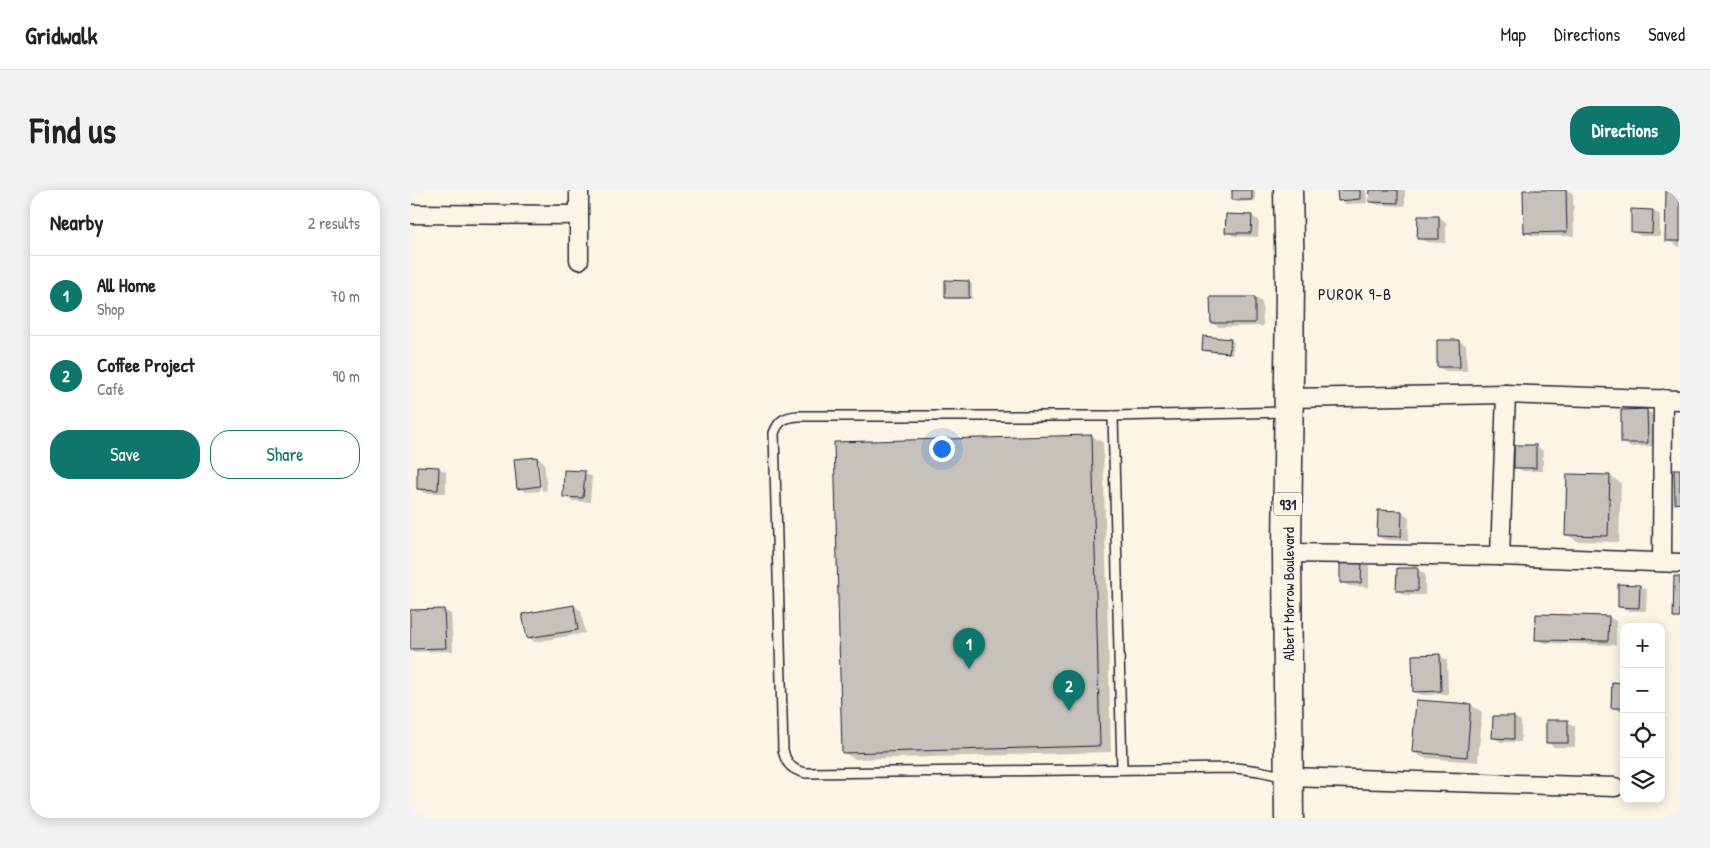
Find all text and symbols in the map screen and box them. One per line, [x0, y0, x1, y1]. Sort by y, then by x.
text: Gridwalk [25, 19, 97, 51]
text: Map [1501, 22, 1526, 47]
text: Directions [1554, 22, 1620, 47]
text: Saved [1648, 22, 1685, 47]
button: Directions [1570, 106, 1680, 155]
text: Find us [30, 107, 116, 154]
text: Nearby [50, 208, 103, 237]
text: 2 results [308, 212, 360, 234]
text: All Home [97, 272, 156, 298]
district label: PUROK 9-B [1318, 283, 1392, 305]
text: 1 [63, 285, 69, 307]
text: 70 m [330, 285, 360, 307]
text: Shop [97, 298, 124, 320]
text: Coffee Project [97, 352, 195, 378]
text: 2 [62, 365, 70, 387]
text: 90 m [332, 365, 360, 387]
text: Café [97, 378, 124, 400]
button: Save [50, 430, 200, 479]
button: Share [210, 430, 360, 479]
your location [929, 436, 955, 462]
road number: 931 [1274, 492, 1302, 516]
street label: Albert Morrow Boulevard [1278, 527, 1299, 661]
map controls [1620, 623, 1665, 803]
button: + [1620, 623, 1665, 668]
pin: 1 [953, 628, 985, 669]
button: − [1620, 668, 1665, 713]
pin: 2 [1053, 670, 1085, 711]
button: locate [1620, 713, 1665, 758]
button: layers [1620, 758, 1665, 803]

